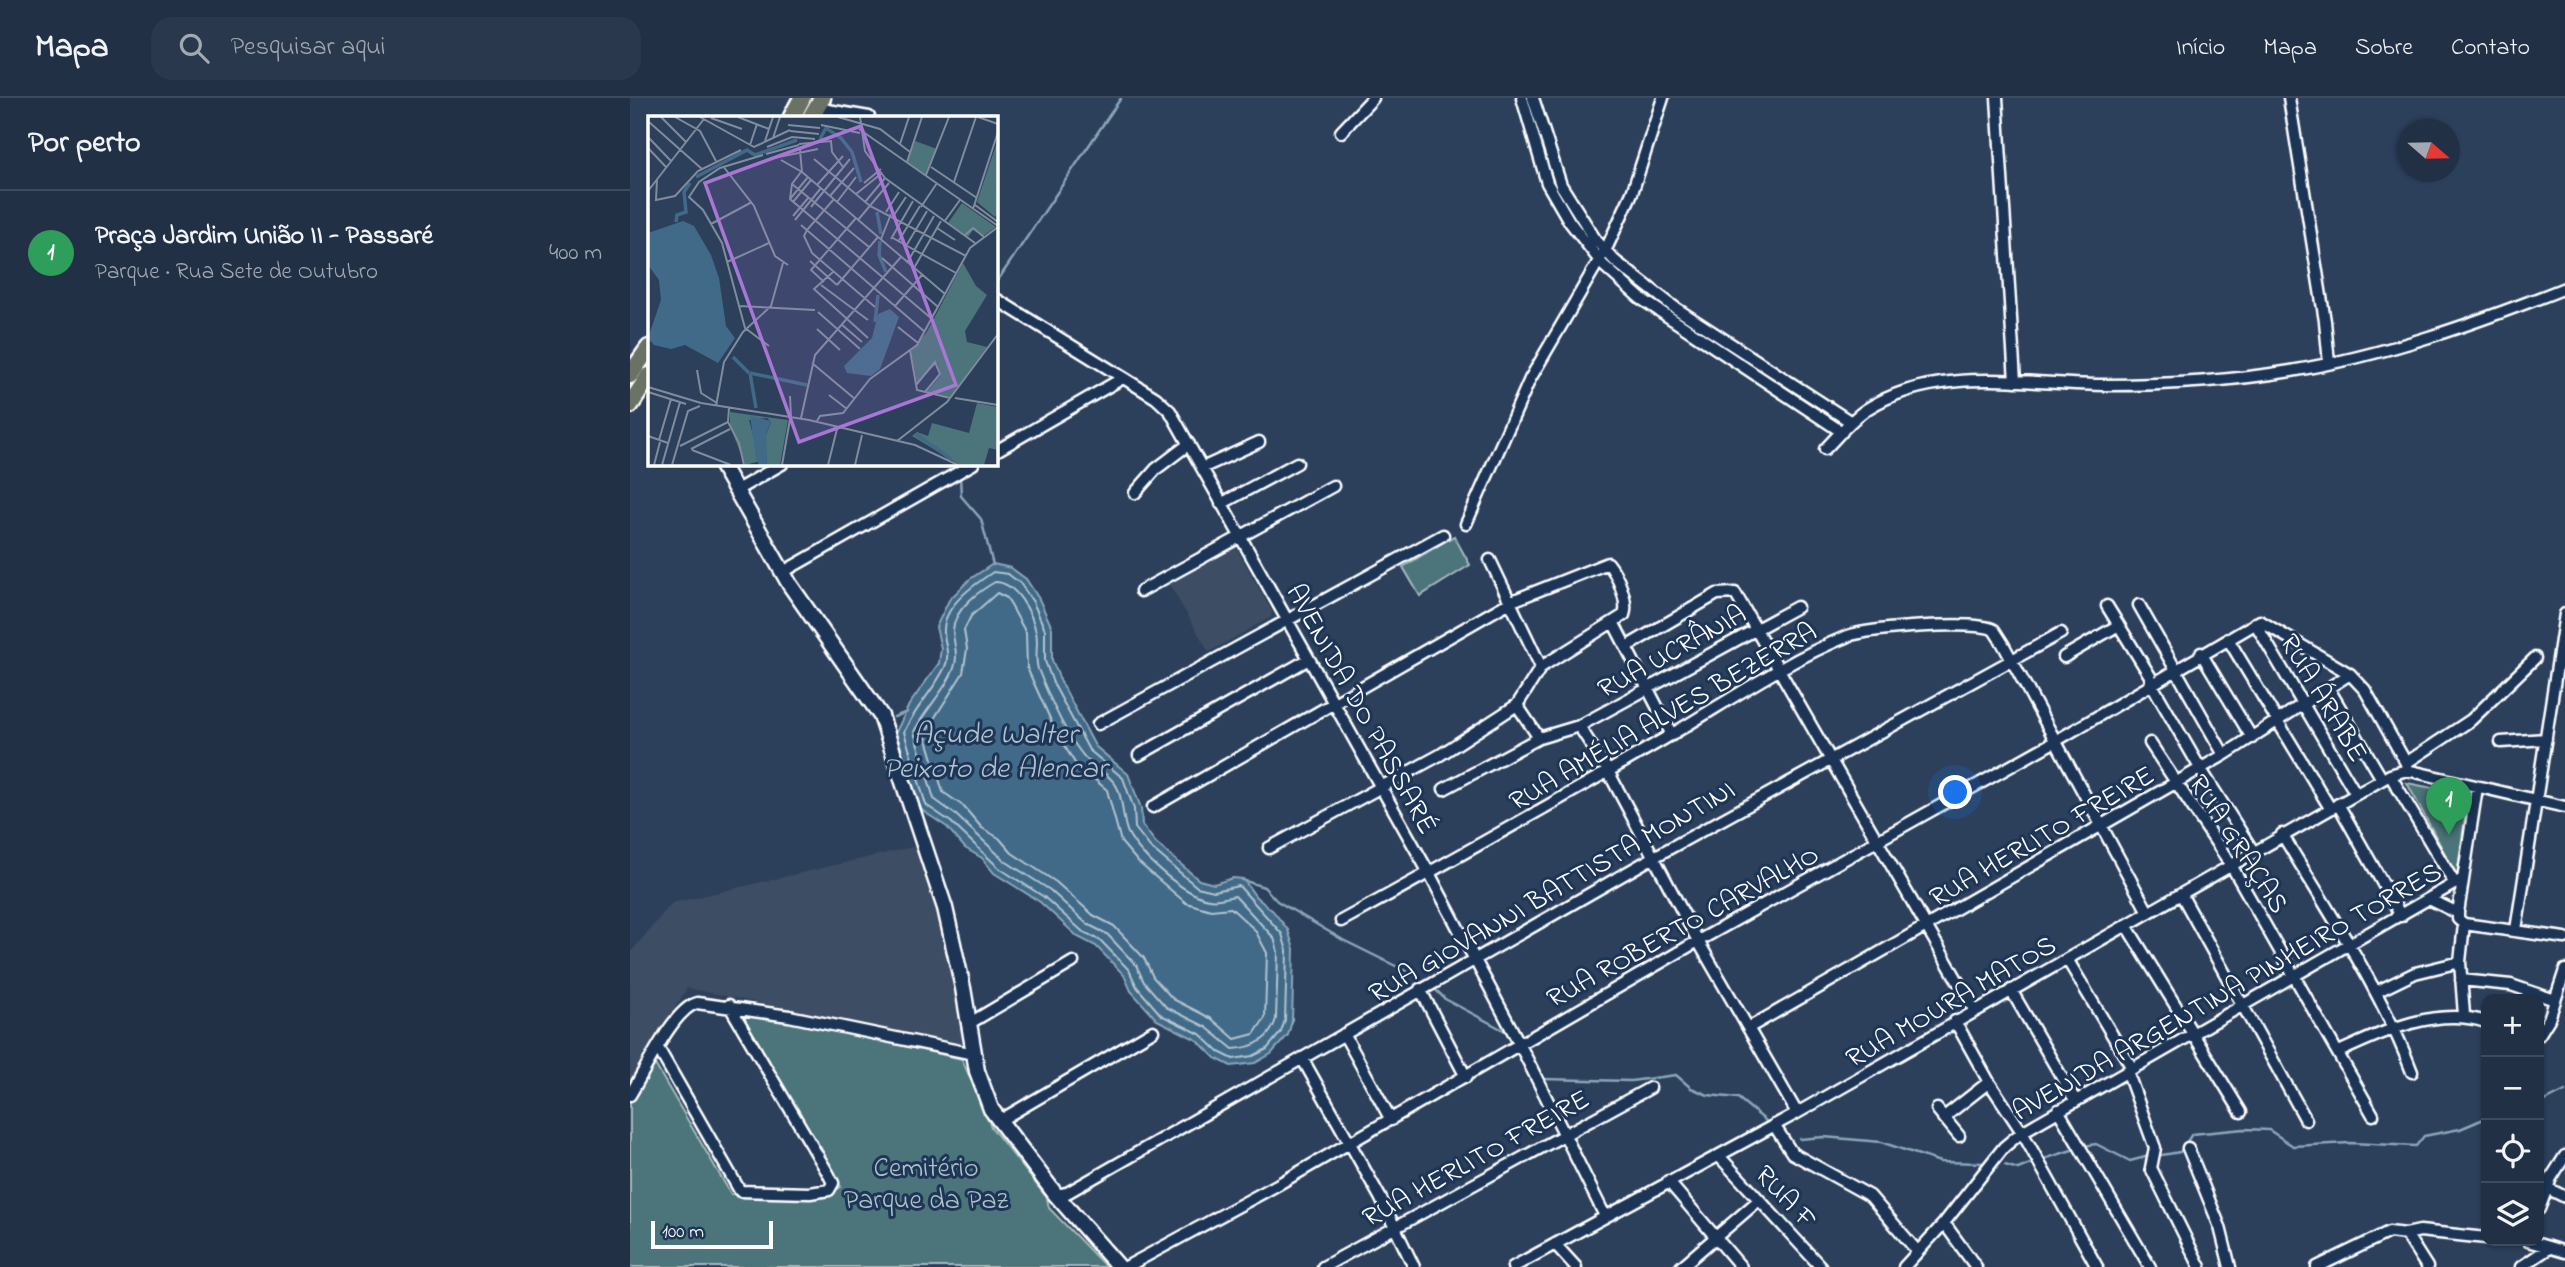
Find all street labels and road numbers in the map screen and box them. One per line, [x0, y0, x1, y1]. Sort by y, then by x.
street label: AVENIDA DO PASSARÉ [1274, 577, 1446, 843]
street label: RUA UCRÂNIA [1590, 594, 1755, 711]
street label: RUA AMÉLIA ALVES BEZERRA [1502, 613, 1825, 823]
street label: RUA ÁRABE [2268, 627, 2376, 771]
street label: RUA HERLITO FREIRE [1922, 757, 2163, 919]
street label: RUA GRAÇAS [2177, 767, 2297, 922]
street label: RUA GIOVANNI BATTISTA MONTINI [1362, 771, 1744, 1015]
street label: RUA ROBERTO CARVALHO [1540, 836, 1827, 1020]
street label: AVENIDA ARGENTINA PINHEIRO TORRES [2006, 853, 2450, 1133]
street label: RUA MOURA MATOS [1839, 926, 2065, 1080]
street label: RUA HERLITO FREIRE [1356, 1081, 1598, 1240]
street label: RUA F [1744, 1157, 1825, 1240]

